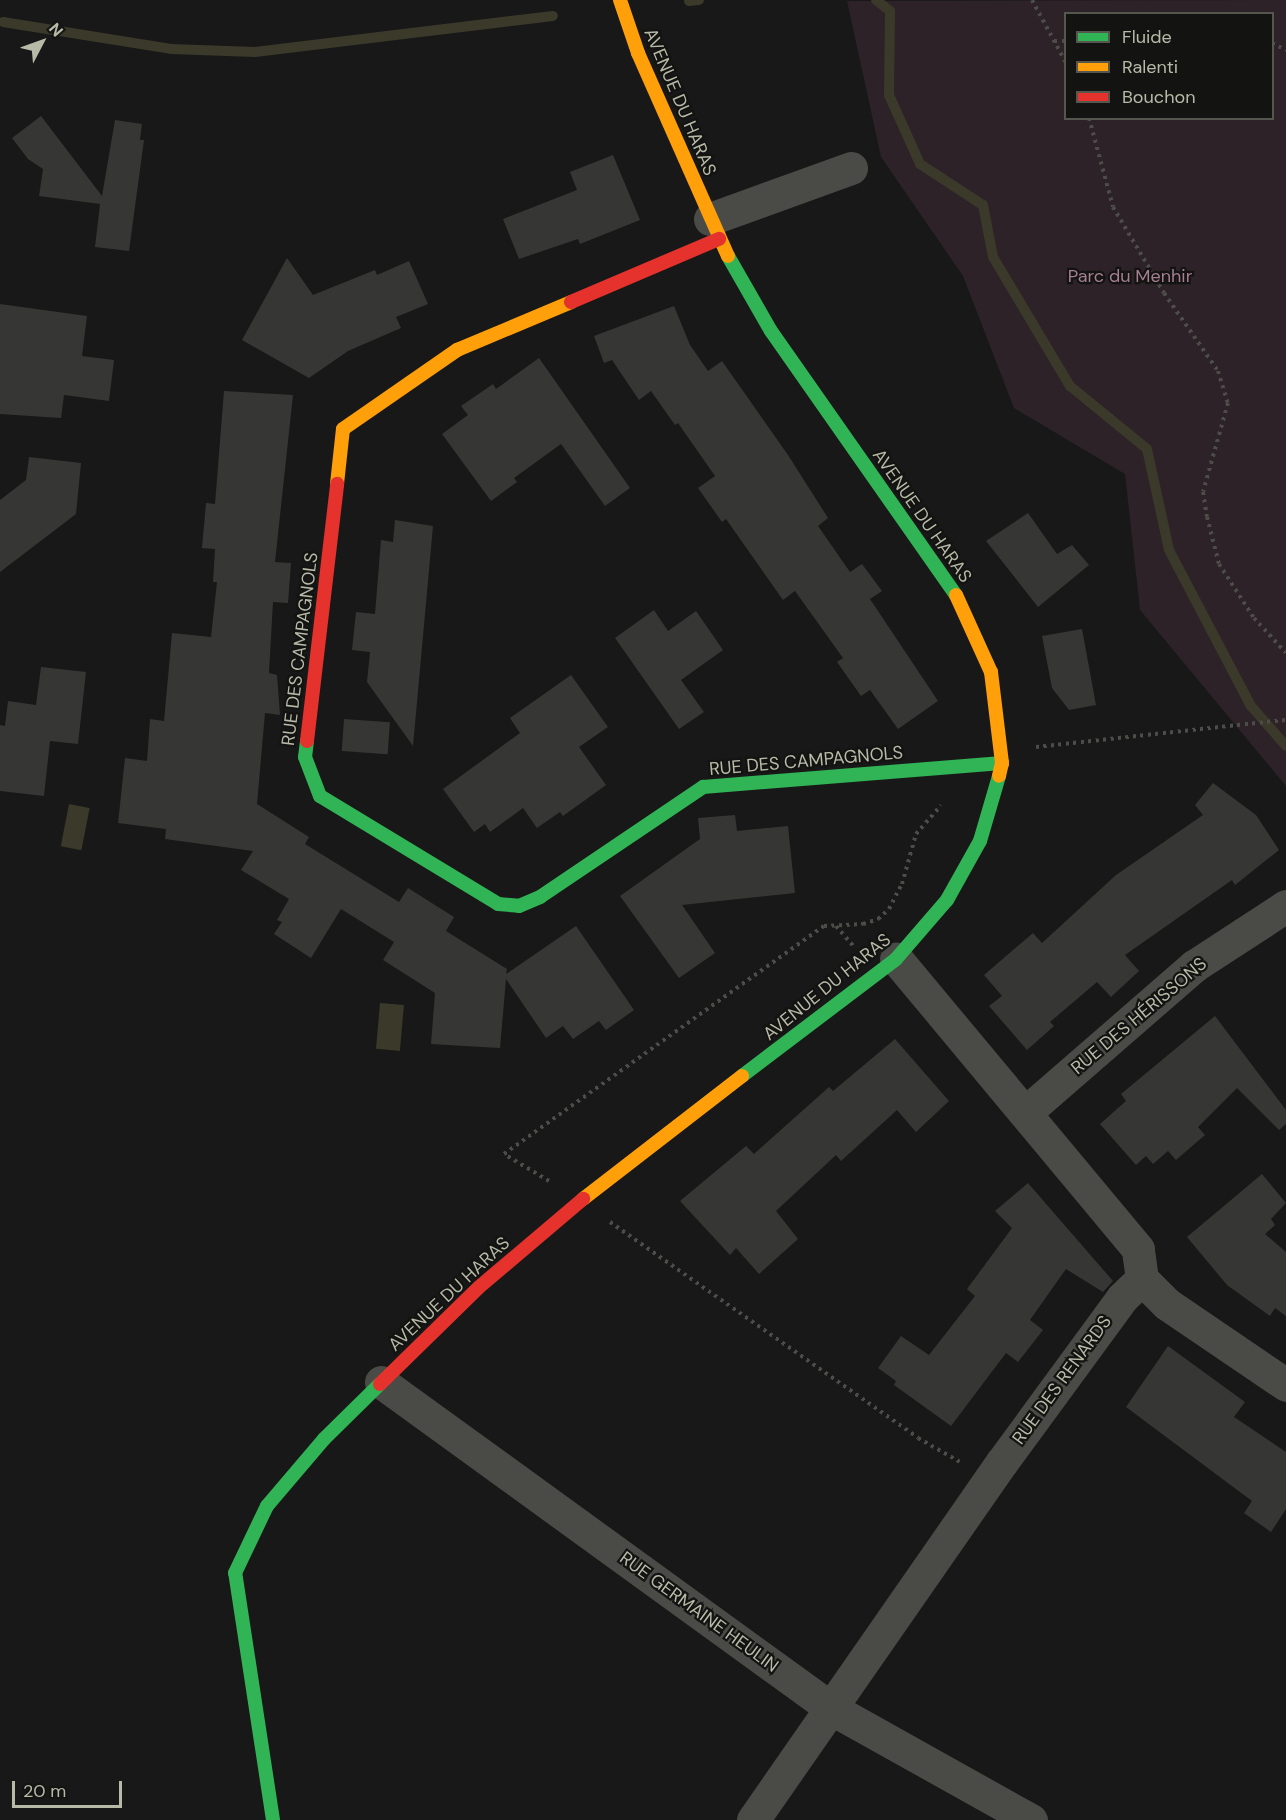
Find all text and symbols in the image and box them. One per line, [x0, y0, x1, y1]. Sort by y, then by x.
north arrow [12, 12, 72, 72]
legend [1064, 12, 1274, 120]
text: N [44, 19, 68, 41]
street label: AVENUE DU HARAS [639, 25, 721, 179]
text: Fluide [1122, 25, 1172, 49]
text: Ralenti [1122, 55, 1178, 79]
text: Bouchon [1122, 85, 1196, 109]
park label: Parc du Menhir [1068, 265, 1192, 287]
street label: AVENUE DU HARAS [868, 445, 976, 587]
street label: RUE DES CAMPAGNOLS [277, 551, 323, 747]
street label: RUE DES CAMPAGNOLS [708, 742, 904, 780]
street label: AVENUE DU HARAS [759, 929, 895, 1045]
street label: RUE DES HÉRISSONS [1067, 953, 1211, 1079]
street label: AVENUE DU HARAS [384, 1232, 514, 1356]
street label: RUE DES RENARDS [1008, 1311, 1116, 1449]
street label: RUE GERMAINE HEULIN [615, 1547, 783, 1677]
scale bar [15, 1769, 124, 1807]
text: 20 m [23, 1779, 66, 1803]

